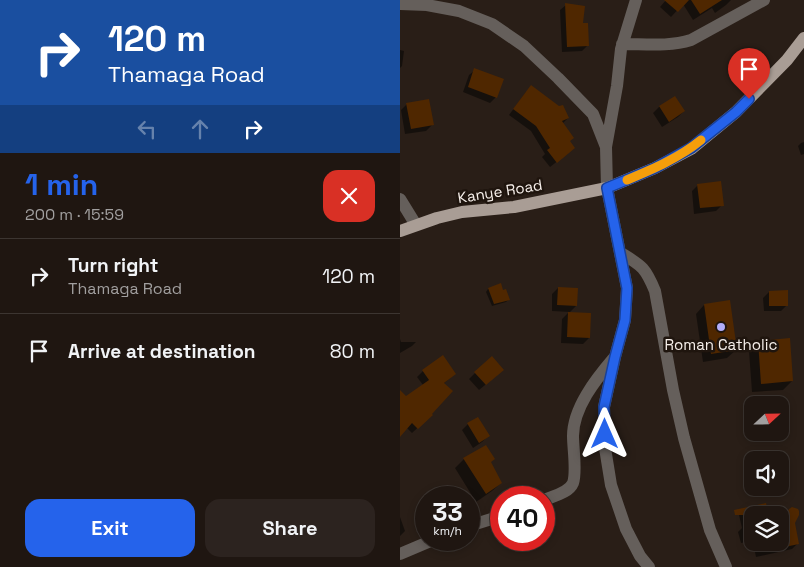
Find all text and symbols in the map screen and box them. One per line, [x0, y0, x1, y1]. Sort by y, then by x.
text: 120 m [108, 17, 206, 61]
icon: right [25, 20, 90, 85]
pin [728, 48, 770, 99]
icon: arrive [735, 55, 763, 83]
text: Thamaga Road [108, 60, 265, 88]
icon: left [133, 115, 161, 143]
icon: ahead [186, 115, 214, 143]
icon: right [239, 115, 267, 143]
text: 1 min [25, 165, 98, 204]
button: close [323, 170, 375, 222]
street label: Kanye Road [456, 175, 544, 207]
text: 200 m · 15:59 [25, 204, 124, 225]
text: Turn right [68, 253, 158, 278]
icon: right [25, 262, 53, 290]
text: 120 m [322, 264, 375, 289]
text: Thamaga Road [68, 278, 182, 299]
marker: Roman Catholic [715, 321, 727, 333]
place label: Roman Catholic [665, 335, 777, 354]
icon: arrive [25, 337, 53, 365]
text: Arrive at destination [68, 339, 256, 364]
text: 80 m [330, 339, 375, 364]
north arrow [744, 396, 789, 441]
map controls [744, 396, 789, 551]
position arrow [578, 407, 630, 459]
button: sound [744, 451, 789, 496]
speed limit sign: 40 [490, 486, 555, 551]
text: 33 [432, 496, 463, 528]
button: Exit [25, 499, 195, 557]
button: Share [205, 499, 375, 557]
button: layers [744, 506, 789, 551]
text: km/h [433, 523, 462, 539]

